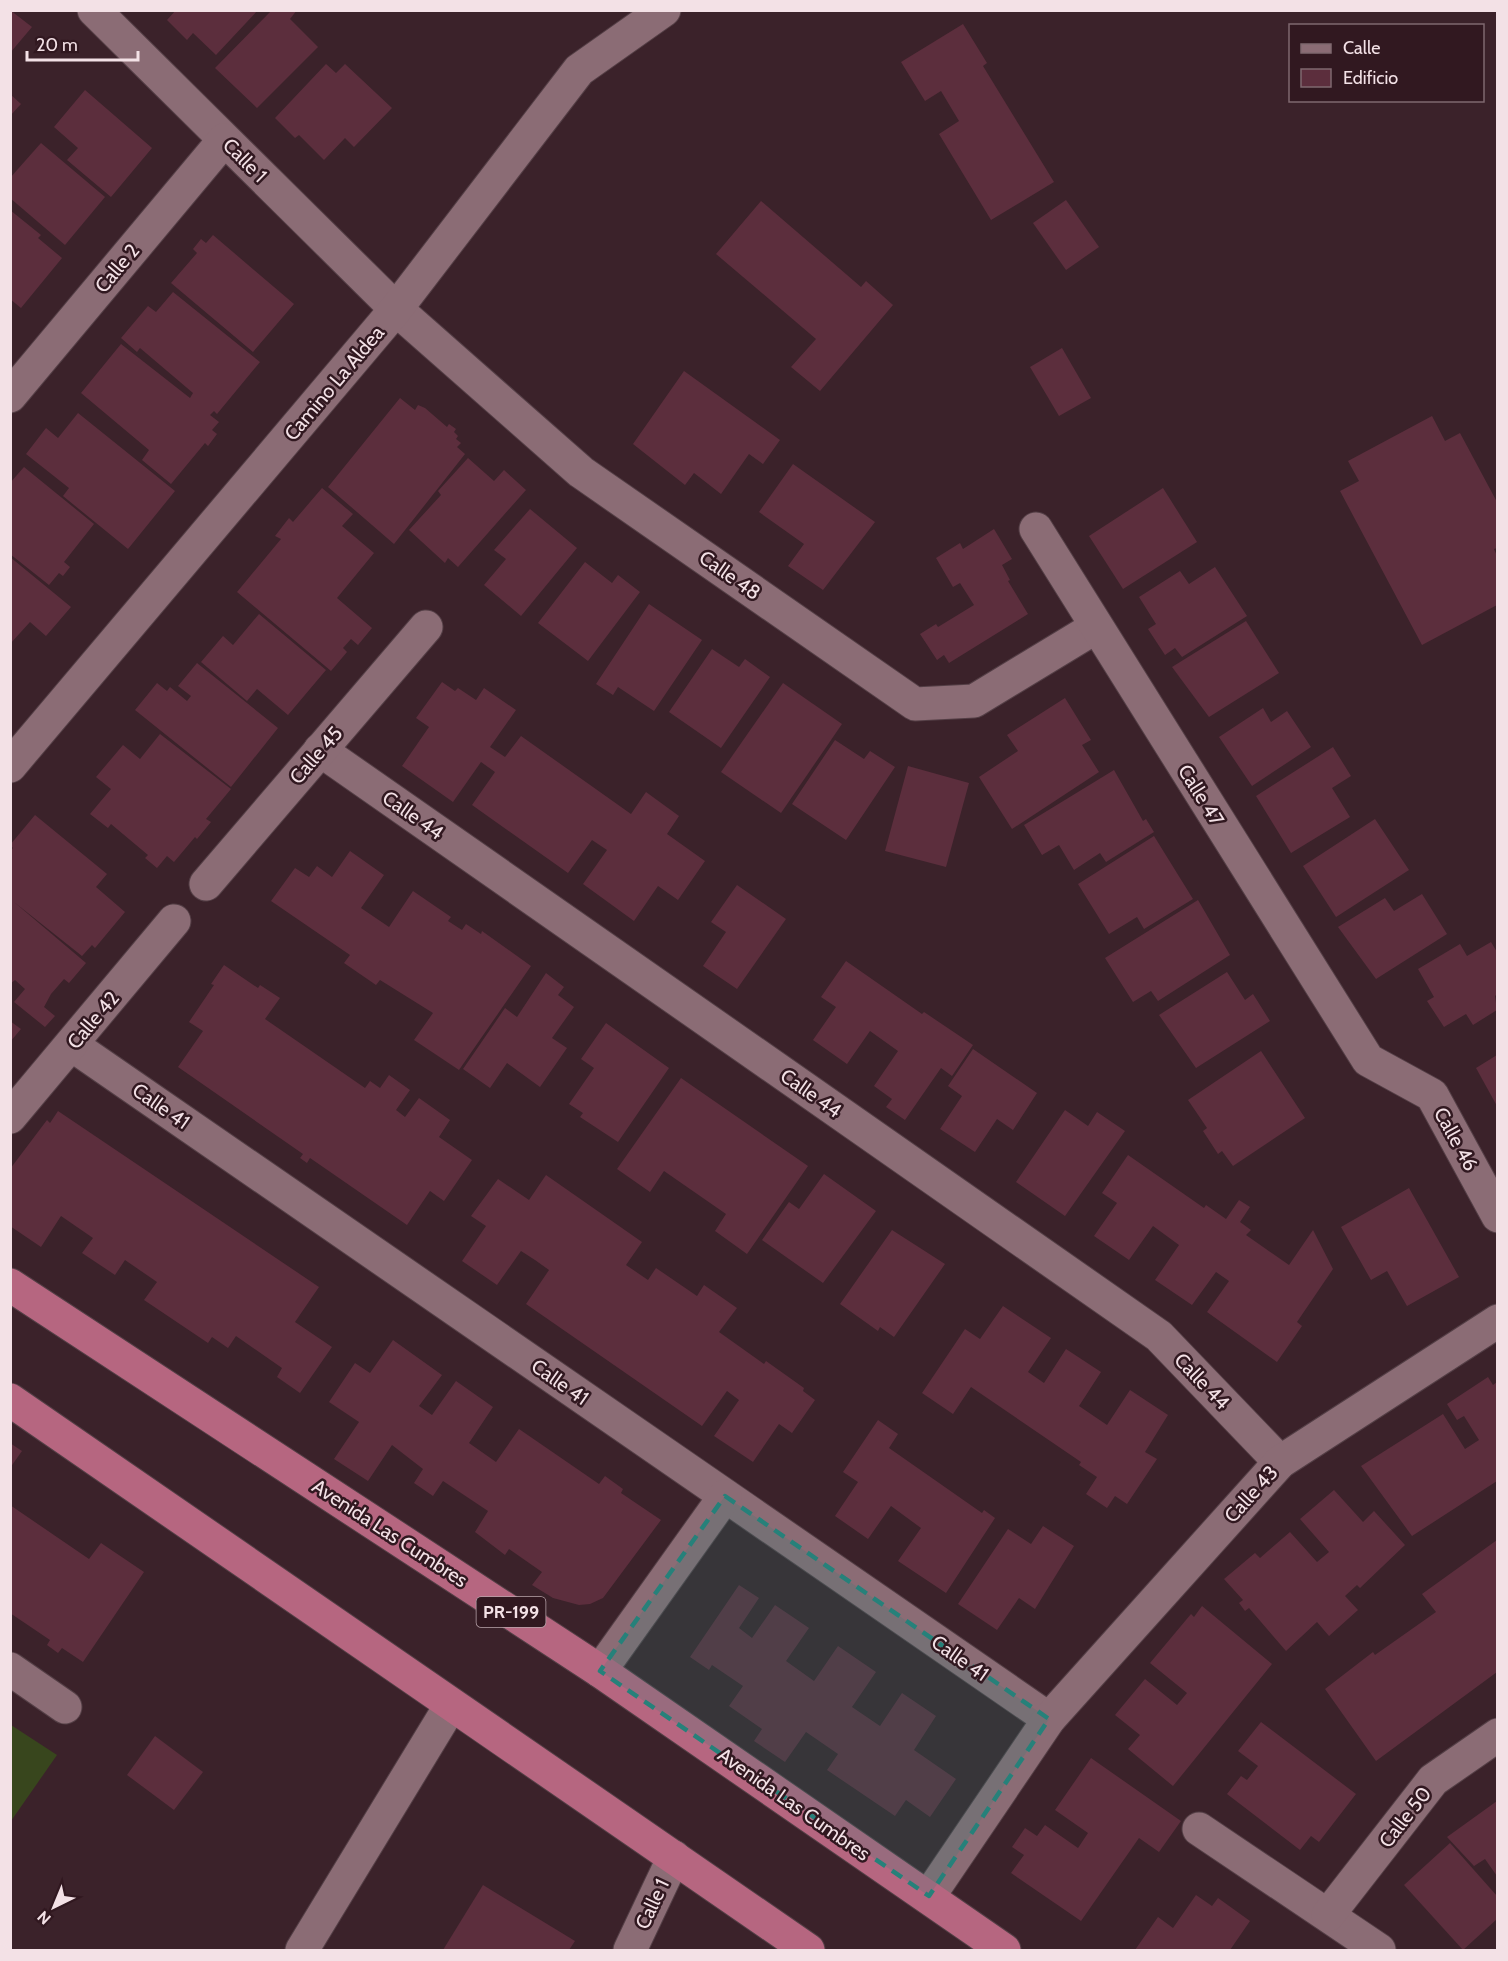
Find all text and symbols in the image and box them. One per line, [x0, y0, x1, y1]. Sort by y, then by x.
scale bar [27, 24, 138, 62]
legend [1289, 24, 1484, 102]
text: 20 m [36, 34, 78, 56]
text: Calle [1343, 37, 1380, 59]
text: Edificio [1343, 67, 1398, 89]
street label: Calle 1 [218, 133, 272, 187]
street label: Calle 2 [90, 239, 144, 297]
street label: Camino La Aldea [279, 321, 389, 445]
street label: Calle 48 [695, 545, 765, 605]
street label: Calle 45 [285, 721, 347, 789]
street label: Calle 47 [1173, 760, 1229, 830]
street label: Calle 44 [378, 785, 449, 845]
street label: Calle 42 [62, 986, 124, 1054]
street label: Calle 44 [776, 1063, 847, 1123]
street label: Calle 41 [128, 1078, 194, 1134]
street label: Calle 46 [1429, 1103, 1483, 1175]
street label: Calle 44 [1169, 1348, 1235, 1415]
street label: Calle 41 [527, 1354, 593, 1410]
street label: Calle 43 [1219, 1461, 1283, 1527]
street label: Avenida Las Cumbres [308, 1474, 472, 1592]
road number: PR-199 [476, 1597, 546, 1627]
street label: Calle 41 [927, 1630, 993, 1686]
street label: Avenida Las Cumbres [713, 1742, 875, 1866]
street label: Calle 50 [1374, 1782, 1436, 1852]
street label: Calle 1 [630, 1875, 674, 1933]
north arrow [24, 1877, 84, 1937]
text: N [33, 1907, 55, 1928]

